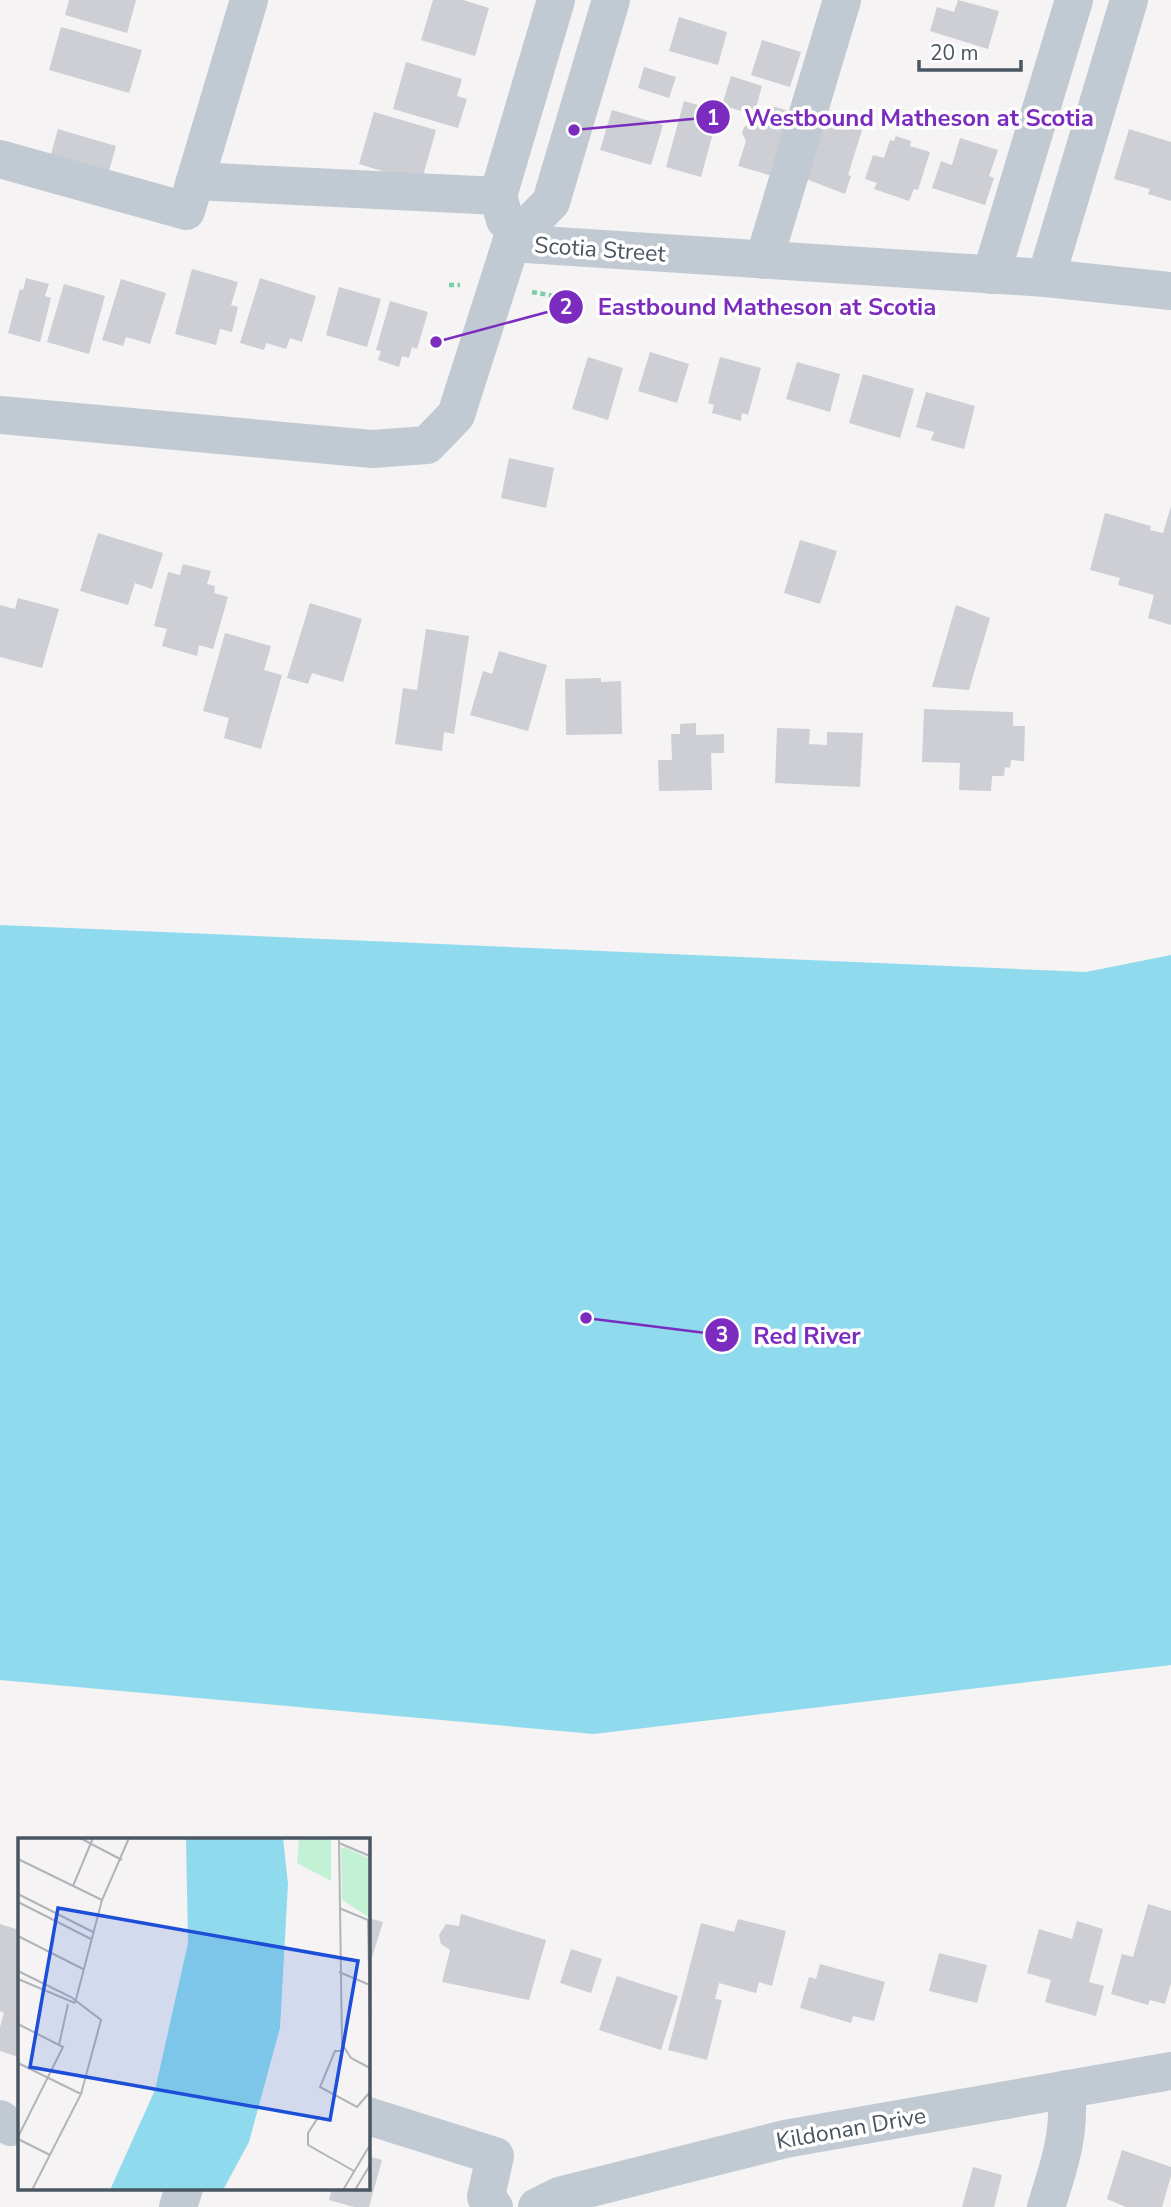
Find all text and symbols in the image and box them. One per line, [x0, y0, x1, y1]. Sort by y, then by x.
scale bar [919, 28, 1020, 72]
text: 20 m [930, 39, 979, 67]
callout: Westbound Matheson at Scotia [695, 95, 1108, 140]
text: Westbound Matheson at Scotia [744, 102, 1094, 134]
text: 1 [707, 104, 719, 132]
street label: Scotia Street [533, 229, 668, 270]
callout: Eastbound Matheson at Scotia [549, 284, 950, 329]
text: Eastbound Matheson at Scotia [598, 291, 936, 323]
text: 2 [560, 293, 572, 321]
callout: Red River [705, 1313, 875, 1358]
text: Red River [753, 1320, 861, 1352]
text: 3 [716, 1321, 728, 1349]
inset map [18, 1838, 369, 2190]
street label: Kildonan Drive [774, 2100, 928, 2157]

